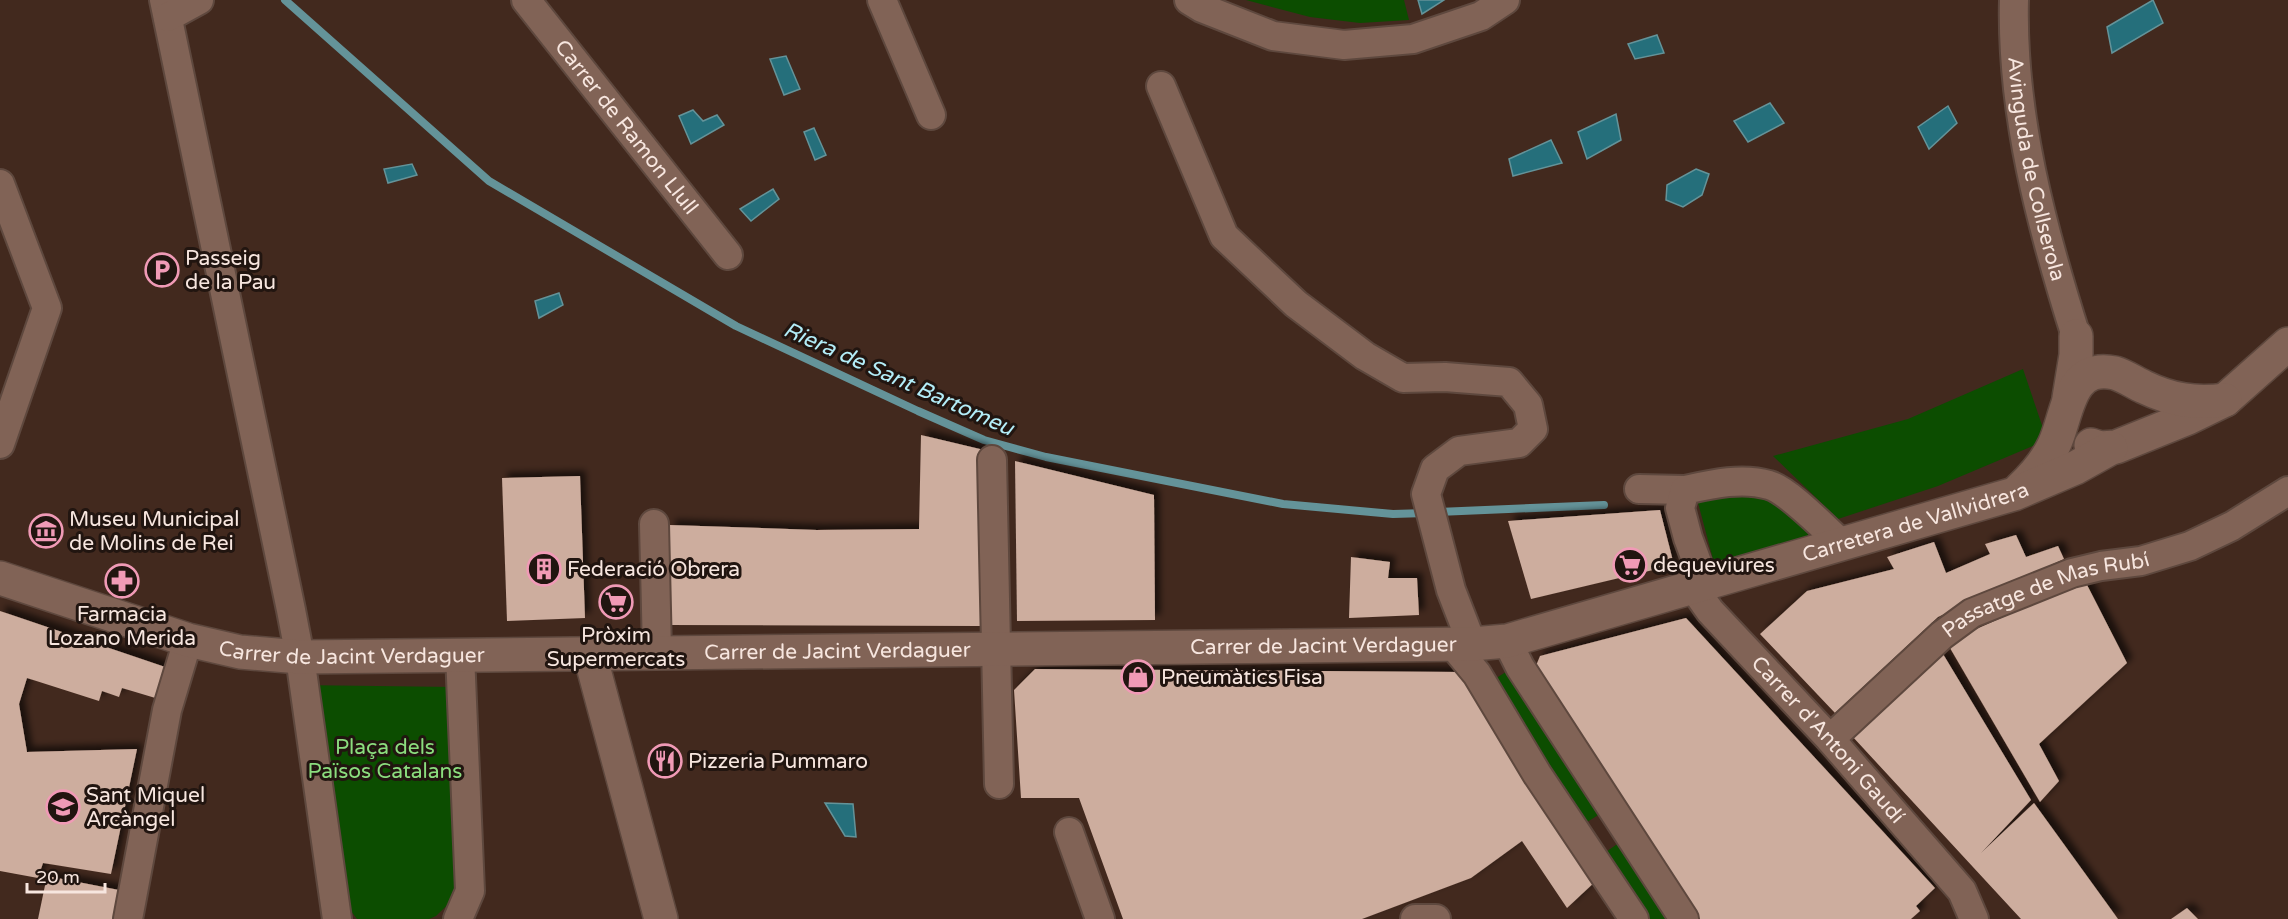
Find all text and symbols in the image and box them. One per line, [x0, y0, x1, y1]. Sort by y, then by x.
street label: Carrer de Ramon Llull [549, 35, 703, 220]
street label: Avinguda de Collserola [2002, 56, 2071, 284]
place label: Passeig de la Pau [185, 246, 276, 295]
parking icon: Passeig de la Pau [144, 252, 180, 288]
water label: Riera de Sant Bartomeu [780, 316, 1019, 442]
street label: Carretera de Vallvidrera [1799, 477, 2033, 568]
place label: Museu Municipal de Molins de Rei [69, 507, 240, 556]
museum icon: Museu Municipal de Molins de Rei [28, 513, 64, 549]
supermarket icon: dequeviures [1612, 547, 1648, 583]
street label: Passatge de Mas Rubí [1937, 547, 2153, 644]
building icon: Federació Obrera [526, 551, 562, 587]
place label: dequeviures [1653, 553, 1775, 578]
place label: Federació Obrera [567, 557, 740, 582]
pharmacy icon: Farmacia Lozano Merida [104, 563, 140, 599]
supermarket icon: Pròxim Supermercats [598, 584, 634, 620]
place label: Farmacia Lozano Merida [48, 602, 196, 651]
place label: Pròxim Supermercats [547, 623, 685, 672]
street label: Carrer de Jacint Verdaguer [1190, 632, 1457, 660]
street label: Carrer de Jacint Verdaguer [216, 635, 485, 670]
street label: Carrer de Jacint Verdaguer [704, 638, 971, 666]
street label: Carrer d'Antoni Gaudí [1746, 651, 1910, 829]
shop icon: Pneumàtics Fisa [1120, 659, 1156, 695]
place label: Pneumàtics Fisa [1161, 665, 1323, 690]
park label: Plaça dels Països Catalans [308, 735, 462, 784]
restaurant icon: Pizzeria Pummaro [647, 743, 683, 779]
place label: Pizzeria Pummaro [688, 749, 868, 774]
place label: Sant Miquel Arcàngel [86, 783, 205, 832]
school or university icon: Sant Miquel Arcàngel [45, 789, 81, 825]
scale bar [27, 856, 105, 894]
text: 20 m [36, 866, 80, 888]

